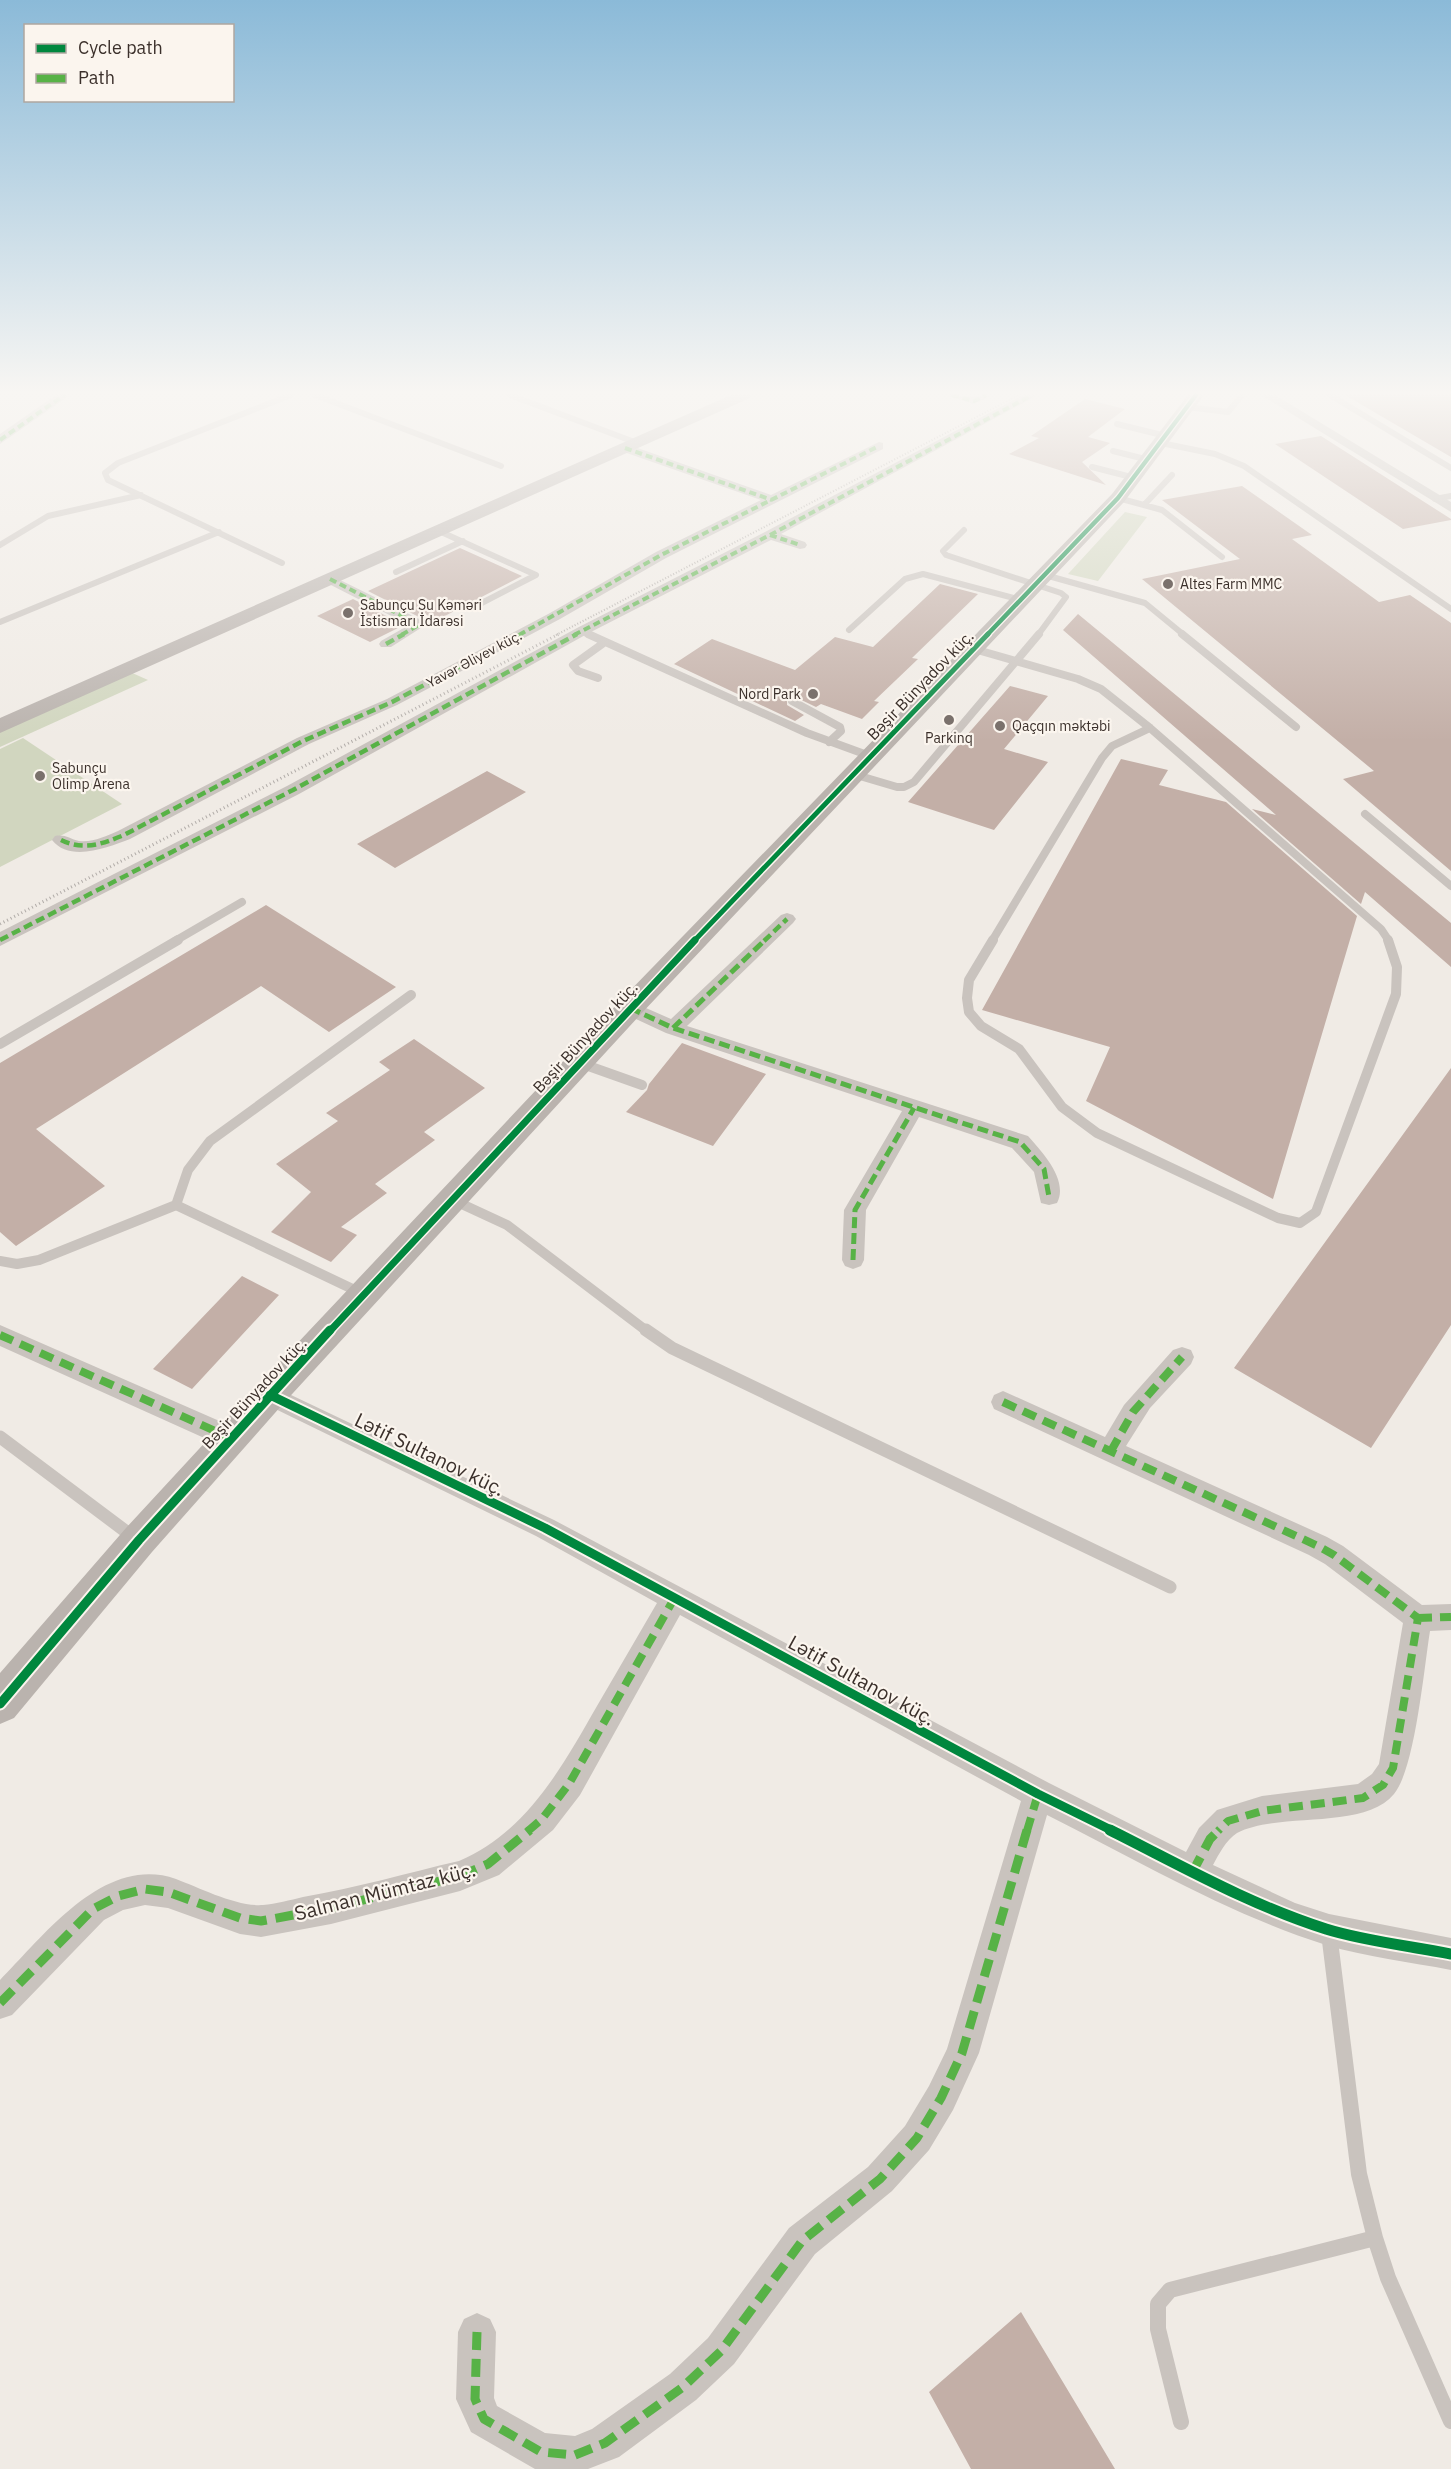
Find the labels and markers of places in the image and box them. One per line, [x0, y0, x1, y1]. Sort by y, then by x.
place label: Altes Farm MMC [1180, 575, 1283, 593]
marker: Altes Farm MMC [1161, 577, 1175, 591]
place label: Sabunçu Su Kəməri İstismarı İdarəsi [360, 596, 482, 630]
marker: Sabunçu Su Kəməri İstismarı İdarəsi [341, 606, 355, 620]
place label: Nord Park [738, 685, 802, 703]
marker: Nord Park [806, 687, 820, 701]
marker: Parkinq [942, 713, 956, 727]
place label: Qaçqın məktəbi [1012, 717, 1111, 735]
marker: Qaçqın məktəbi [993, 719, 1007, 733]
place label: Parkinq [925, 729, 973, 747]
place label: Sabunçu Olimp Arena [52, 759, 131, 793]
marker: Sabunçu Olimp Arena [33, 769, 47, 783]

